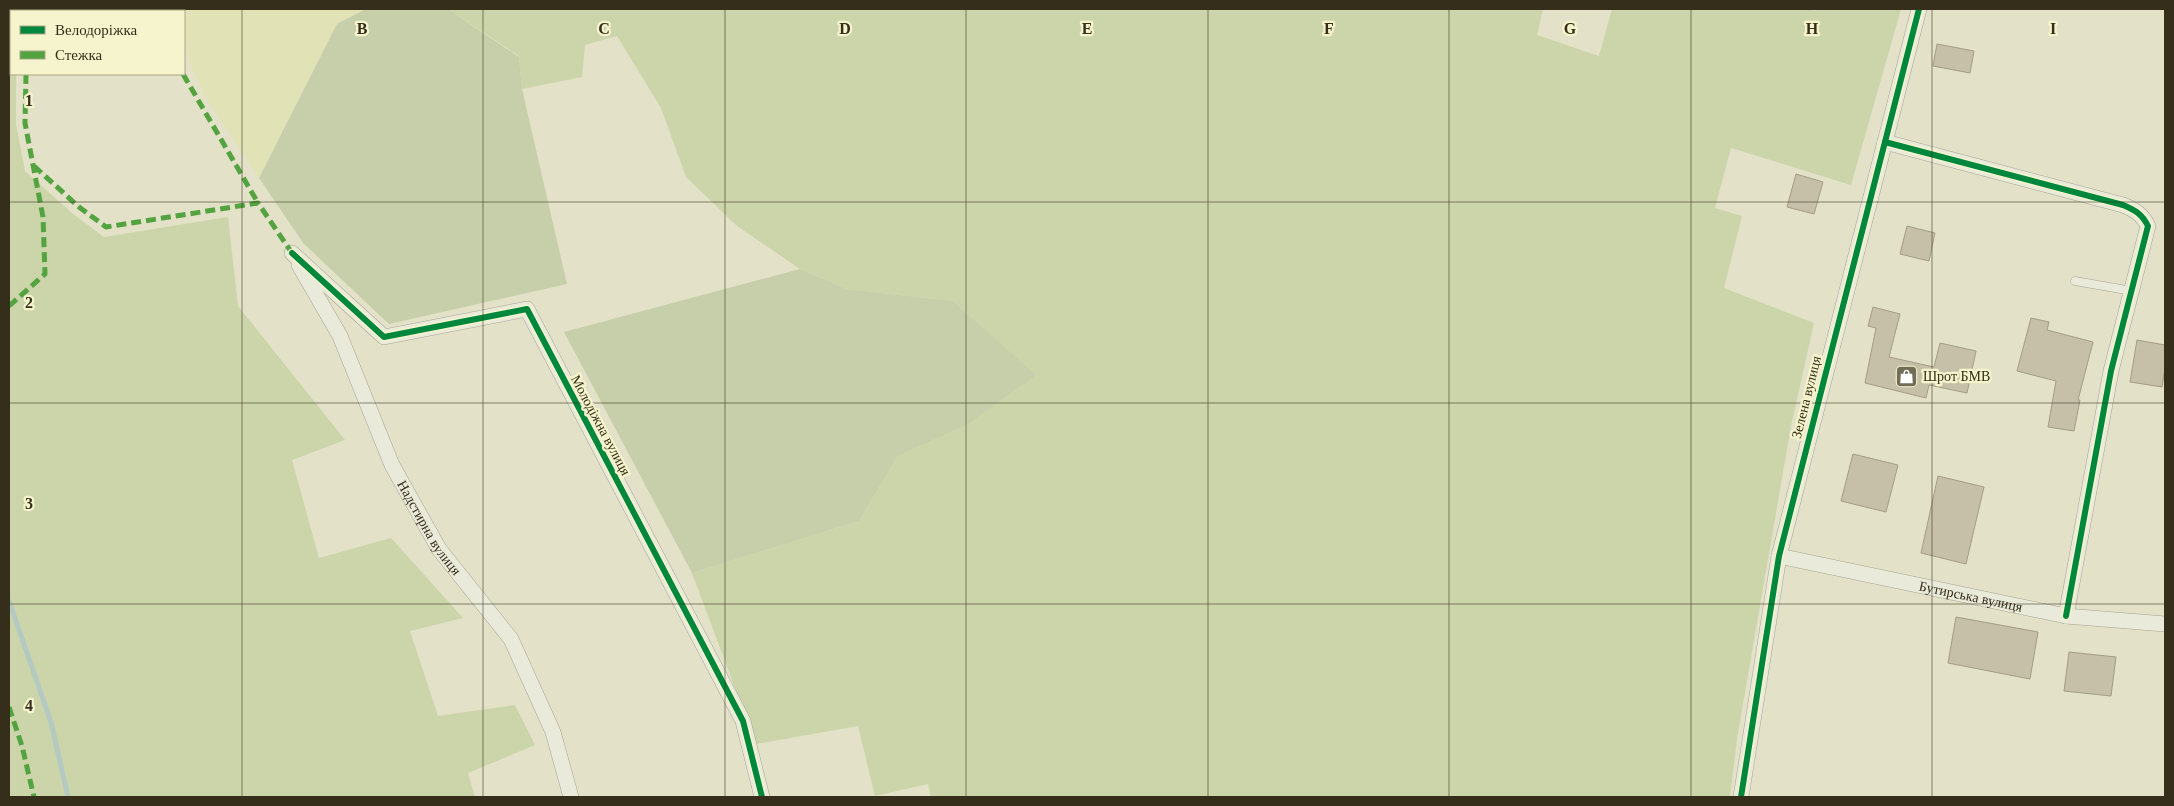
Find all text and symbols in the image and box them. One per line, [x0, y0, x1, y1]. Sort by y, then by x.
legend [10, 10, 185, 75]
text: B [357, 20, 368, 37]
text: C [598, 20, 610, 37]
text: D [839, 20, 851, 37]
text: E [1082, 20, 1092, 37]
text: F [1324, 20, 1334, 37]
text: G [1564, 20, 1577, 37]
text: H [1806, 20, 1819, 37]
text: I [2050, 20, 2056, 37]
text: Велодоріжка [55, 22, 137, 38]
text: Стежка [55, 47, 102, 63]
text: 1 [25, 92, 33, 109]
text: 2 [25, 294, 33, 311]
street label: Зелена вулиця [1789, 354, 1824, 440]
shop icon: Шрот БМВ [1895, 364, 1919, 388]
place label: Шрот БМВ [1923, 369, 1990, 384]
street label: Молодіжна вулиця [568, 373, 634, 478]
street label: Надстирна вулиця [394, 478, 464, 579]
text: 3 [25, 495, 33, 512]
street label: Бутирська вулиця [1918, 578, 2024, 615]
text: 4 [25, 697, 33, 714]

